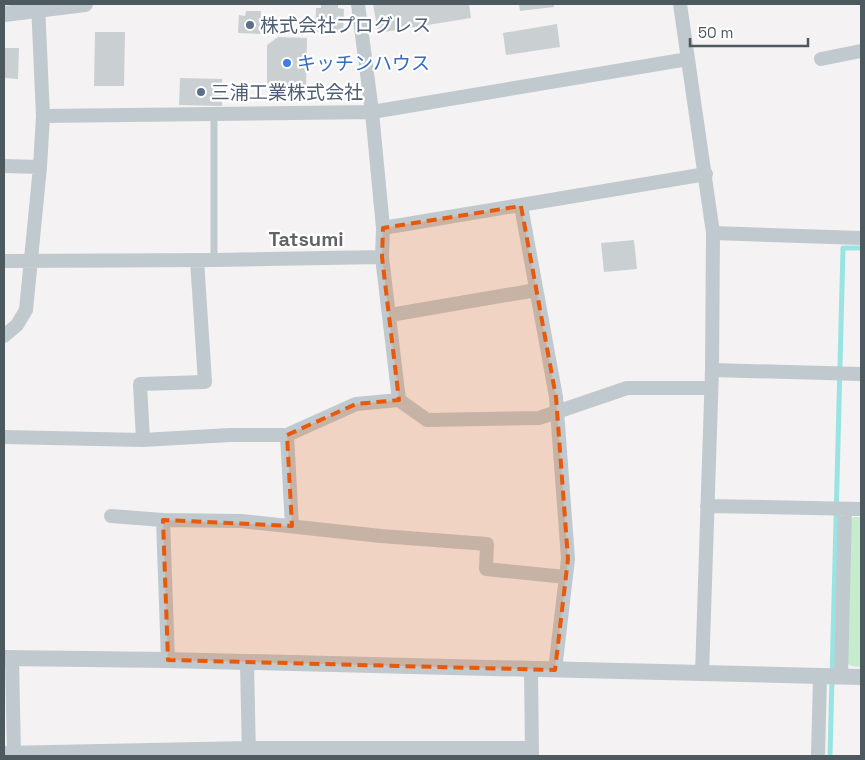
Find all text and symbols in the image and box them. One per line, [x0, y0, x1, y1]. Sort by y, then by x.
place label: 株式会社プログレス [260, 13, 431, 38]
scale bar [690, 15, 808, 47]
marker: 株式会社プログレス [244, 19, 256, 31]
text: 50 m [698, 23, 733, 42]
place label: キッチンハウス [297, 51, 430, 76]
marker: キッチンハウス [281, 57, 293, 69]
place label: 三浦工業株式会社 [211, 80, 363, 105]
marker: 三浦工業株式会社 [195, 86, 207, 98]
district label: Tatsumi [268, 226, 344, 252]

